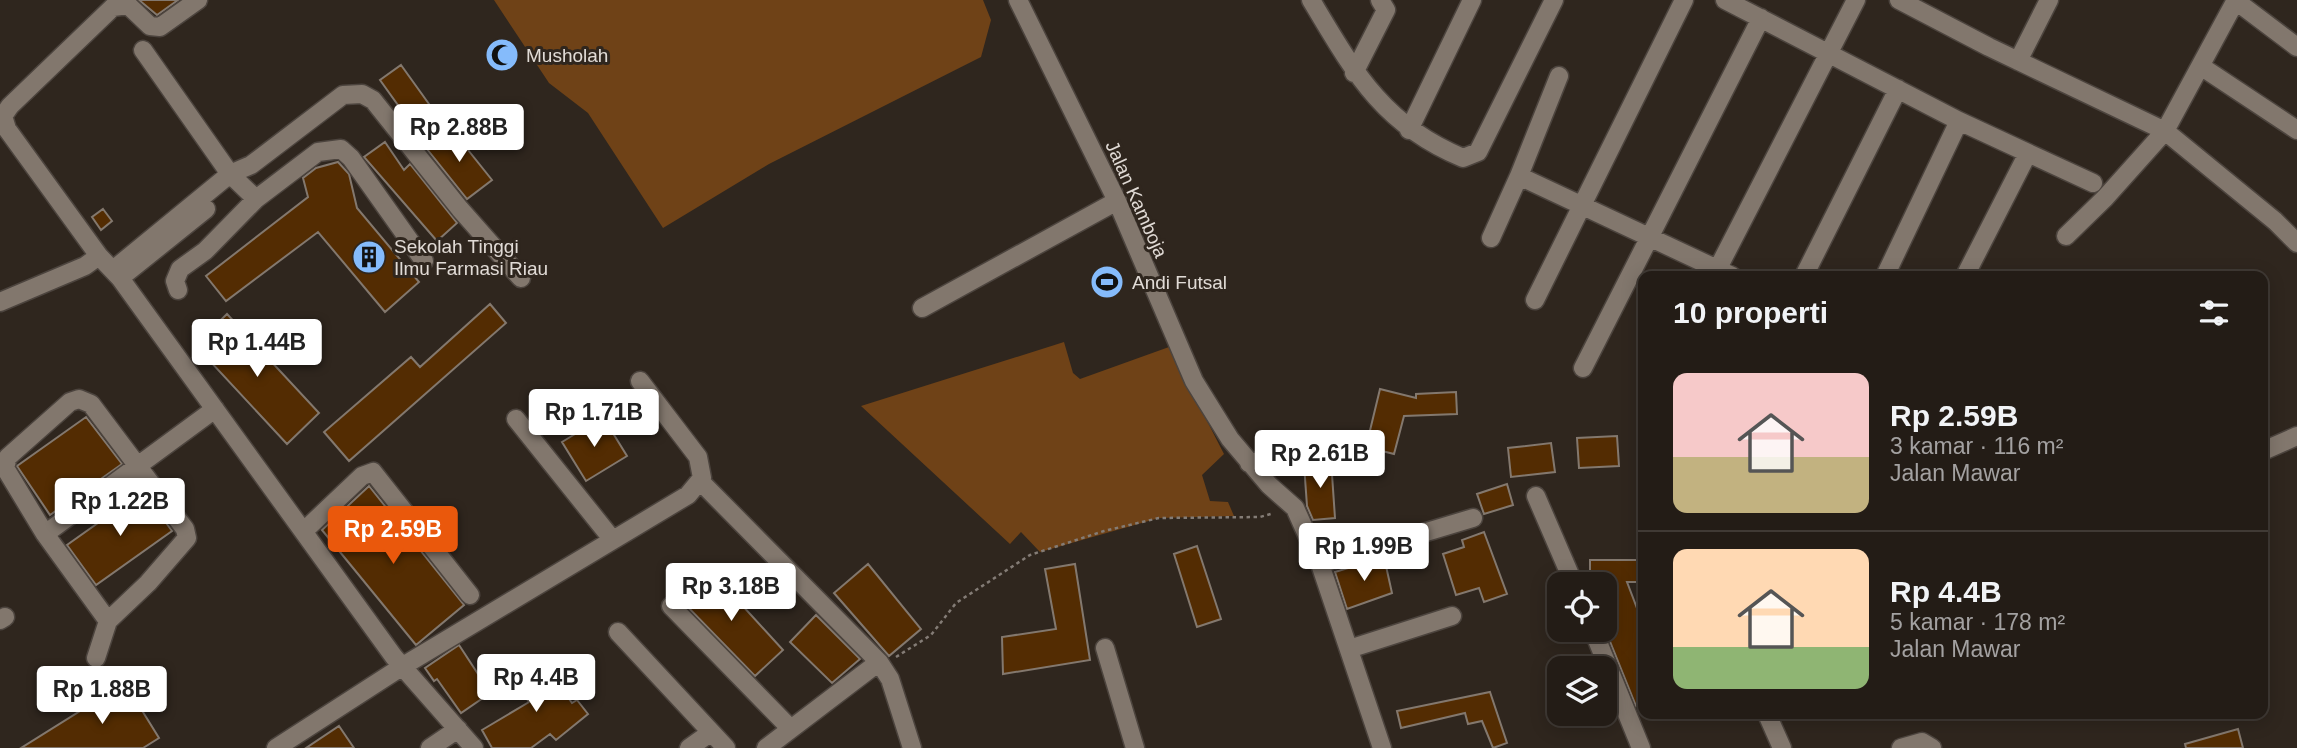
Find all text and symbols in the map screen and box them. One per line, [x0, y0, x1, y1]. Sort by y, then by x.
mosque icon: Musholah [483, 36, 521, 74]
place label: Musholah [526, 45, 608, 66]
pin: Rp 2.88B [387, 104, 531, 164]
text: Rp 2.88B [410, 114, 508, 140]
street label: Jalan Kamboja [1101, 138, 1172, 261]
place label: Sekolah Tinggi Ilmu Farmasi Riau [394, 236, 548, 279]
building icon: Sekolah Tinggi Ilmu Farmasi Riau [350, 238, 388, 276]
sports icon: Andi Futsal [1088, 263, 1126, 301]
place label: Andi Futsal [1132, 272, 1227, 293]
icon: filters [2195, 294, 2233, 332]
text: 10 properti [1673, 296, 1828, 329]
pin: Rp 1.44B [185, 320, 329, 379]
text: Rp 1.44B [208, 329, 306, 355]
pin: Rp 1.71B [522, 390, 666, 449]
text: Rp 1.71B [545, 399, 643, 425]
text: Rp 2.59B [1890, 399, 2018, 432]
icon: home [1729, 401, 1813, 485]
pin: Rp 2.61B [1248, 430, 1392, 490]
text: 3 kamar · 116 m² [1890, 433, 2063, 459]
text: Rp 2.61B [1271, 440, 1369, 466]
text: Jalan Mawar [1890, 460, 2020, 486]
pin: Rp 1.22B [48, 478, 192, 538]
text: Rp 1.22B [71, 488, 169, 514]
pin: Rp 2.59B [321, 506, 465, 566]
text: Rp 2.59B [344, 516, 442, 542]
pin: Rp 1.99B [1292, 524, 1436, 583]
text: Rp 1.99B [1315, 533, 1413, 559]
pin: Rp 3.18B [659, 564, 803, 623]
map controls [1547, 572, 1617, 726]
button: locate [1547, 572, 1617, 642]
text: Rp 3.18B [682, 573, 780, 599]
text: Rp 4.4B [1890, 575, 2002, 608]
icon: home [1729, 577, 1813, 661]
text: 5 kamar · 178 m² [1890, 609, 2065, 635]
text: Jalan Mawar [1890, 636, 2020, 662]
pin: Rp 4.4B [471, 654, 601, 714]
button: layers [1547, 656, 1617, 726]
text: Rp 4.4B [493, 664, 579, 690]
pin: Rp 1.88B [30, 666, 174, 726]
text: Rp 1.88B [53, 676, 151, 702]

